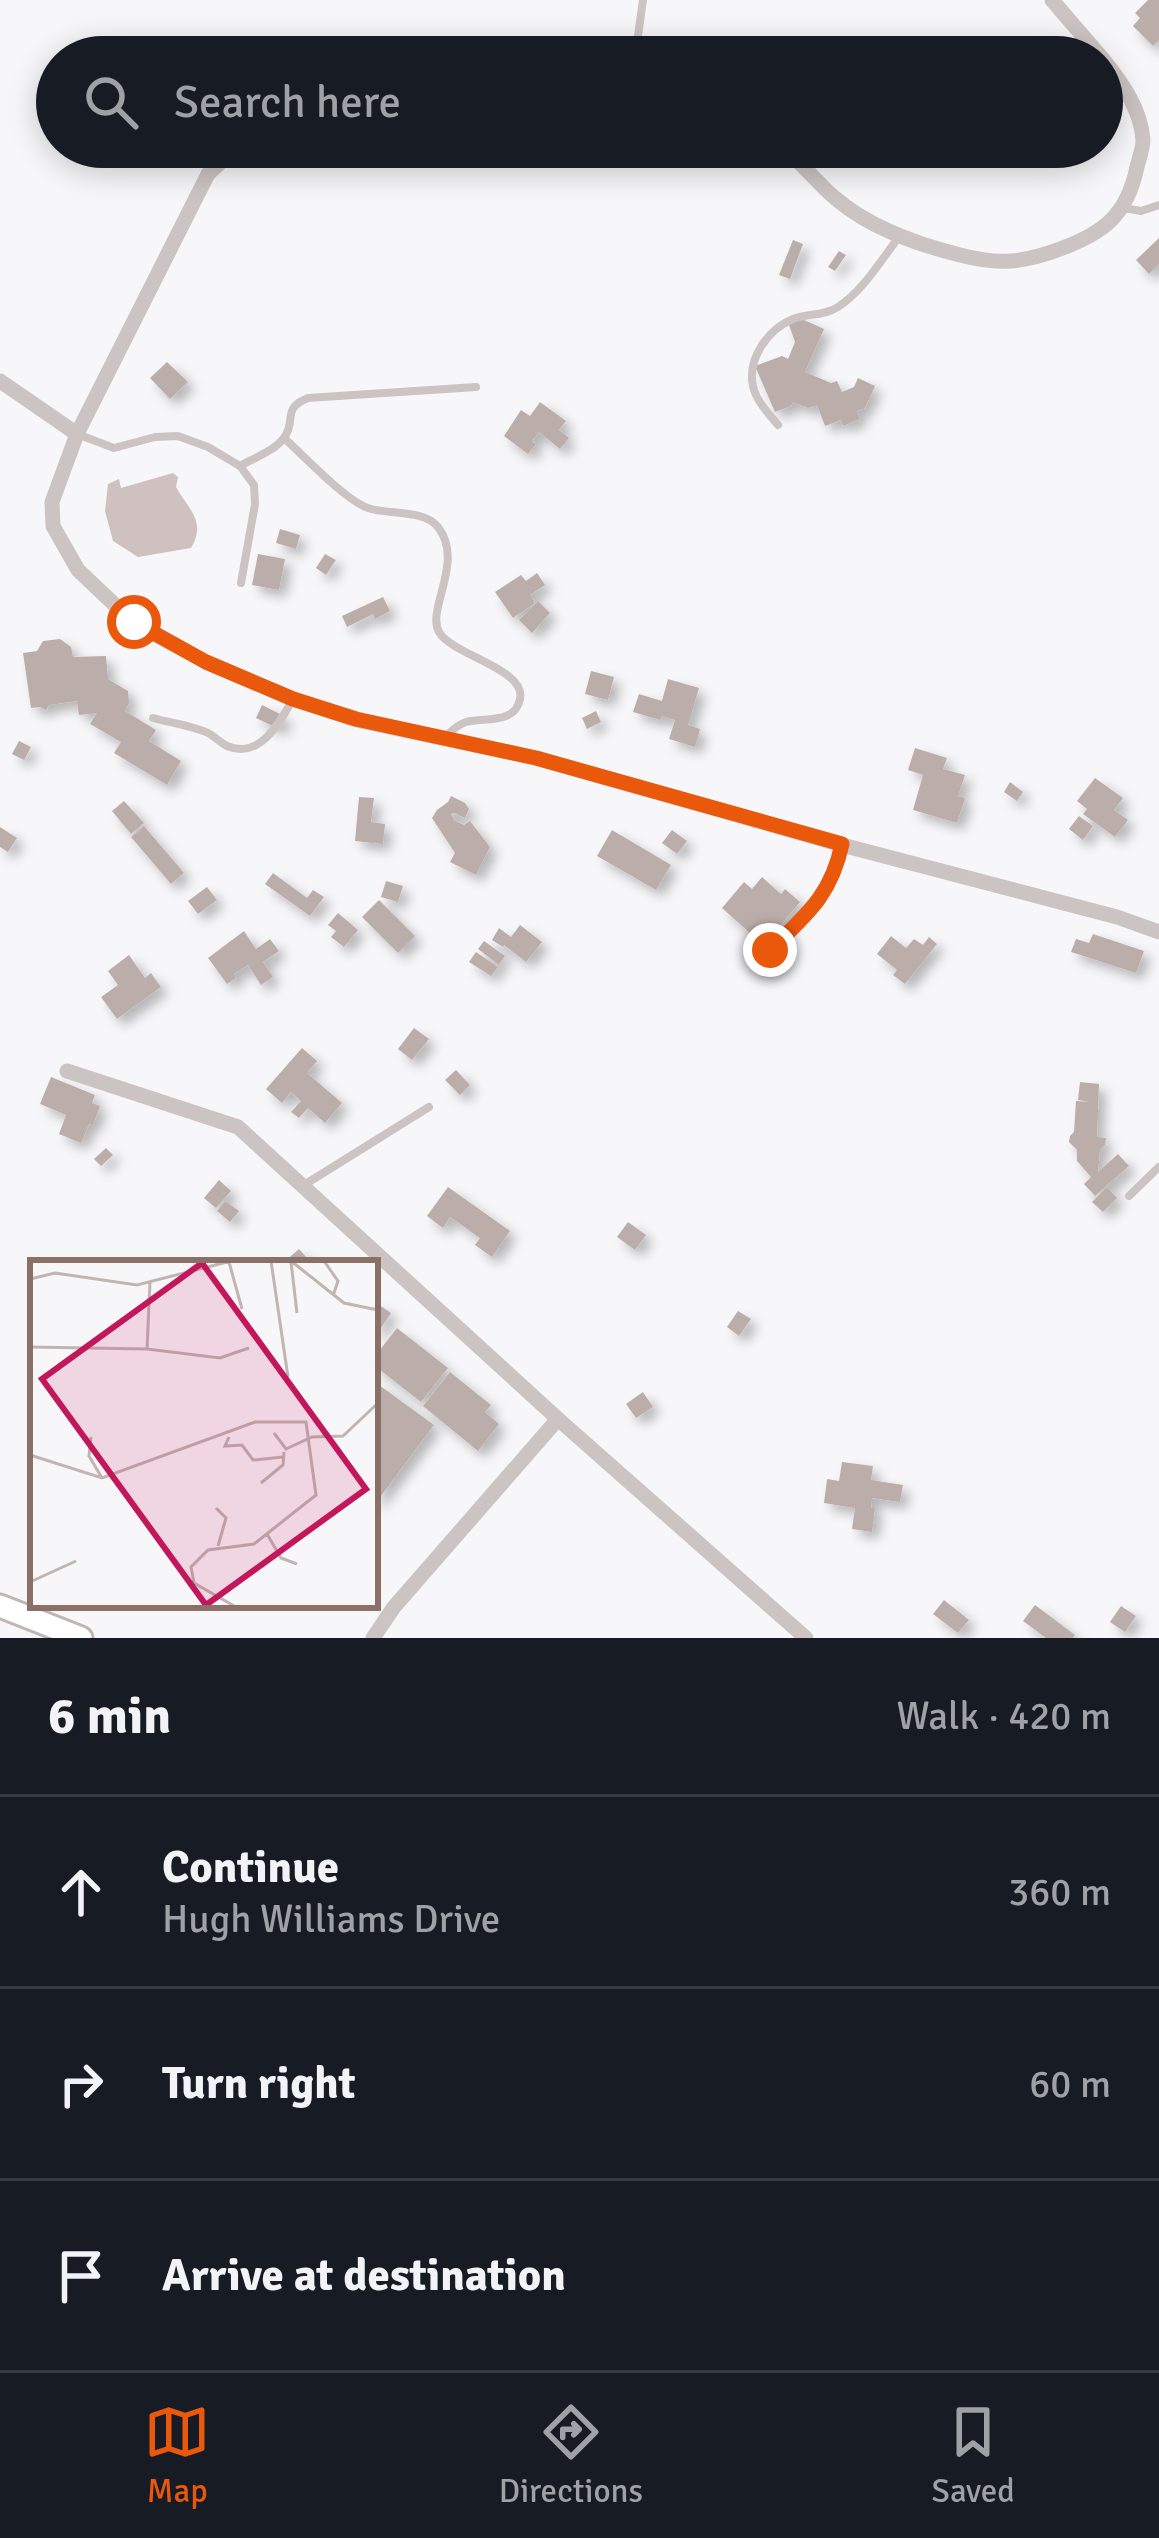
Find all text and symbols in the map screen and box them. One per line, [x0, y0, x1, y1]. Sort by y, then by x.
search box [36, 36, 1123, 168]
icon: search [78, 69, 144, 135]
text: Search here [174, 75, 401, 130]
route start [107, 595, 161, 649]
route end [743, 923, 797, 977]
inset map [30, 1260, 378, 1608]
text: 6 min [48, 1685, 171, 1748]
text: Walk · 420 m [897, 1692, 1111, 1740]
text: Continue [162, 1840, 339, 1895]
icon: ahead [48, 1859, 114, 1925]
text: 360 m [1008, 1868, 1111, 1916]
text: Hugh Williams Drive [162, 1895, 500, 1943]
icon: right [48, 2051, 114, 2117]
text: Turn right [162, 2056, 356, 2111]
text: 60 m [1029, 2060, 1111, 2108]
icon: arrive [48, 2243, 114, 2309]
text: Arrive at destination [162, 2248, 566, 2303]
tab: Map [144, 2399, 210, 2512]
tab: Directions [499, 2399, 643, 2512]
tab: Saved [932, 2399, 1015, 2512]

